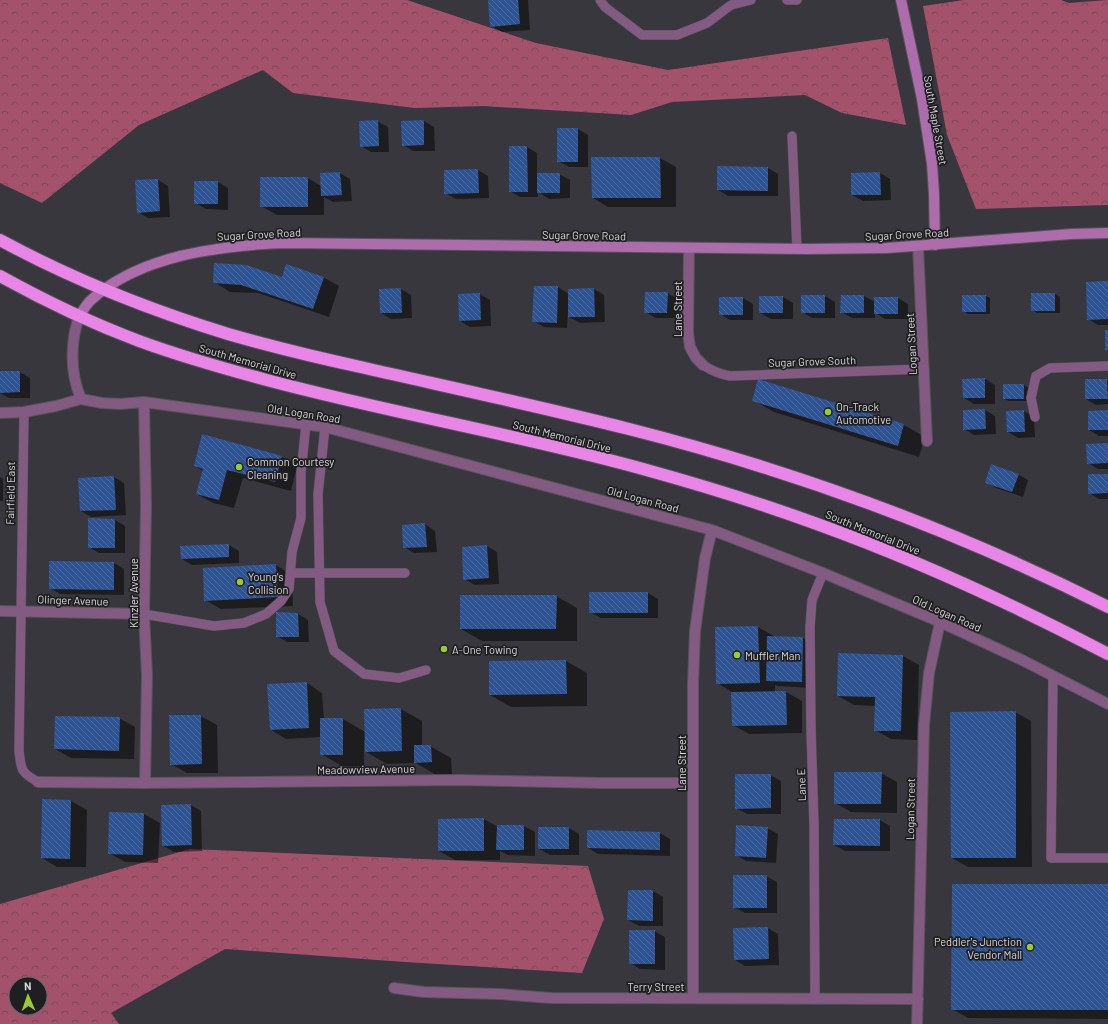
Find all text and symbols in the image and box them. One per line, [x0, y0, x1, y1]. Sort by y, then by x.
street label: South Maple Street [922, 74, 950, 166]
street label: Sugar Grove Road [217, 225, 301, 243]
street label: Sugar Grove Road [865, 225, 949, 243]
street label: Sugar Grove Road [542, 228, 626, 242]
street label: Lane Street [671, 281, 684, 337]
street label: Logan Street [903, 313, 919, 375]
street label: South Memorial Drive [198, 341, 298, 381]
street label: Sugar Grove South [768, 353, 856, 369]
place label: On-Track Automotive [836, 400, 891, 426]
street label: Old Logan Road [267, 401, 341, 425]
marker: On-Track Automotive [823, 407, 833, 417]
street label: South Memorial Drive [511, 417, 613, 455]
place label: Common Courtesy Cleaning [247, 455, 334, 481]
street label: Fairfield East [3, 461, 17, 525]
marker: Common Courtesy Cleaning [234, 462, 244, 472]
street label: Old Logan Road [606, 483, 680, 515]
street label: South Memorial Drive [824, 507, 922, 557]
street label: Kinzler Avenue [127, 558, 140, 628]
place label: Young's Collision [248, 570, 289, 596]
marker: Young's Collision [235, 577, 245, 587]
street label: Olinger Avenue [37, 592, 109, 608]
street label: Old Logan Road [911, 592, 983, 634]
place label: A-One Towing [452, 643, 518, 656]
marker: A-One Towing [439, 644, 449, 654]
place label: Muffler Man [745, 649, 800, 662]
marker: Muffler Man [732, 650, 742, 660]
street label: Lane Street [675, 735, 688, 791]
street label: Meadowview Avenue [317, 762, 415, 776]
street label: Lane E [794, 768, 808, 801]
street label: Logan Street [903, 778, 917, 840]
place label: Peddler's Junction Vendor Mall [934, 935, 1022, 961]
marker: Peddler's Junction Vendor Mall [1025, 942, 1035, 952]
north arrow [8, 976, 48, 1016]
text: N [24, 979, 32, 992]
street label: Terry Street [628, 980, 684, 993]

